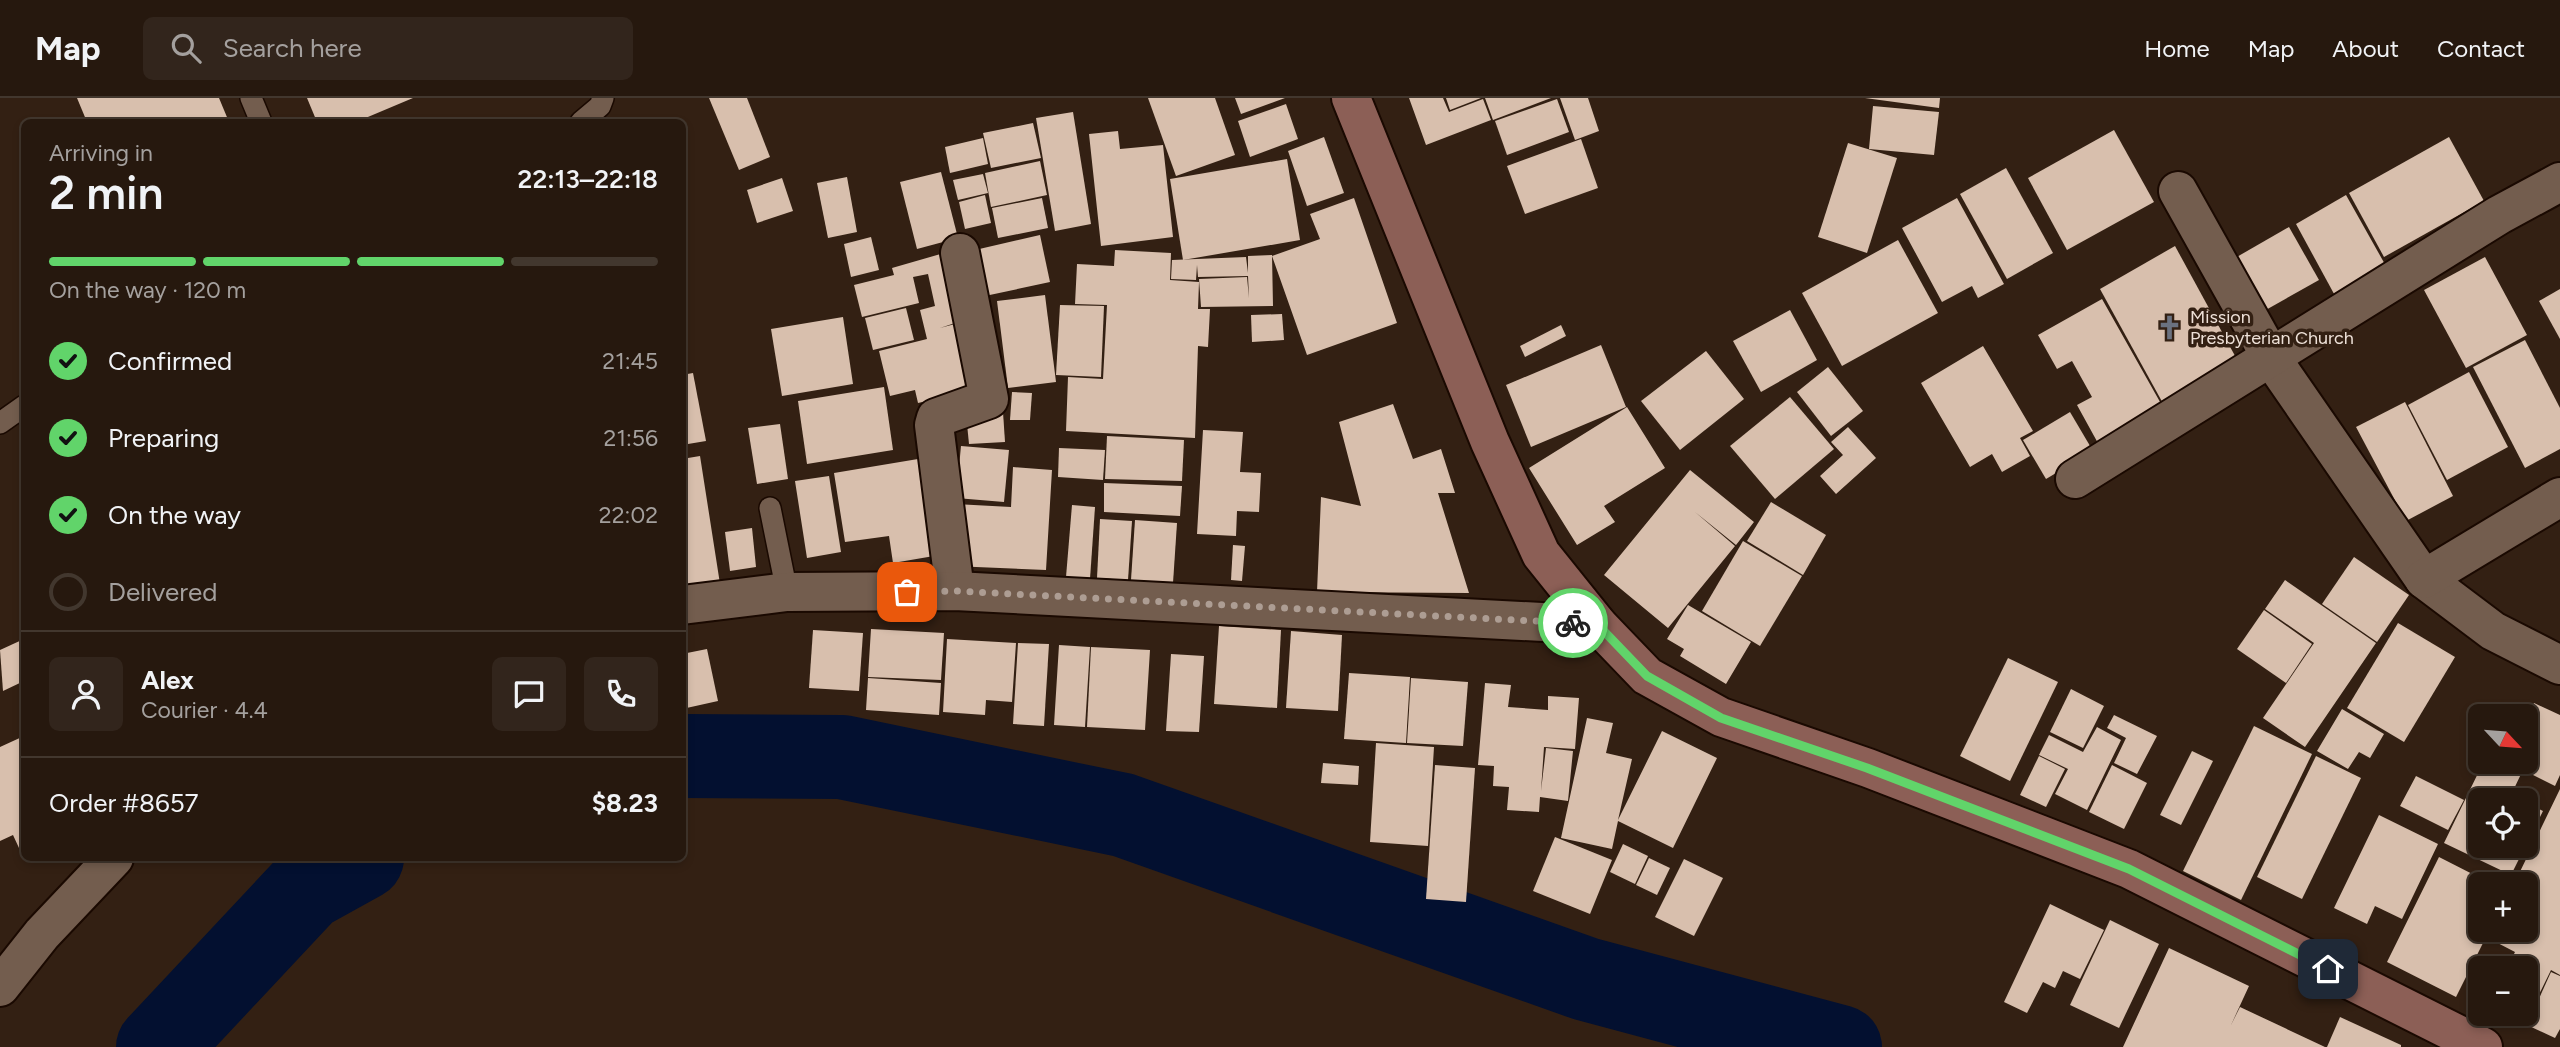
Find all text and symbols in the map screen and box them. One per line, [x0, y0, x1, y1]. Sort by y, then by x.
search box [143, 17, 633, 80]
text: Map [35, 29, 101, 68]
icon: search [167, 29, 205, 67]
text: Search here [223, 32, 362, 64]
text: Home [2144, 34, 2210, 63]
text: Map [2248, 34, 2294, 63]
text: About [2332, 34, 2399, 63]
text: Contact [2437, 34, 2525, 63]
text: Arriving in [49, 139, 153, 167]
text: 22:13–22:18 [518, 163, 658, 195]
text: 2 min [49, 165, 164, 221]
text: On the way · 120 m [49, 276, 246, 304]
place label: Mission Presbyterian Church [2190, 306, 2354, 349]
church icon: Mission Presbyterian Church [2156, 313, 2184, 341]
icon: check [49, 342, 87, 380]
text: Confirmed [108, 345, 232, 377]
text: 21:45 [602, 347, 658, 375]
icon: check [49, 419, 87, 457]
text: Preparing [108, 422, 219, 454]
text: 21:56 [604, 424, 658, 452]
icon: check [49, 496, 87, 534]
text: On the way [108, 499, 241, 531]
text: 22:02 [599, 501, 658, 529]
pin [877, 562, 937, 622]
icon: bag [888, 573, 926, 611]
text: Delivered [108, 576, 217, 608]
courier [1538, 588, 1608, 658]
icon: bike [1554, 604, 1592, 642]
button: person [49, 657, 123, 731]
button: chat [492, 657, 566, 731]
button: phone [584, 657, 658, 731]
text: Alex [141, 664, 194, 696]
text: Courier · 4.4 [141, 696, 268, 724]
north arrow [2468, 704, 2538, 774]
map controls [2468, 704, 2538, 1026]
text: Order #8657 [49, 787, 199, 819]
text: $8.23 [592, 787, 658, 819]
button: locate [2468, 788, 2538, 858]
button: + [2468, 872, 2538, 942]
pin [2298, 939, 2358, 999]
icon: home [2309, 950, 2347, 988]
button: − [2468, 956, 2538, 1026]

